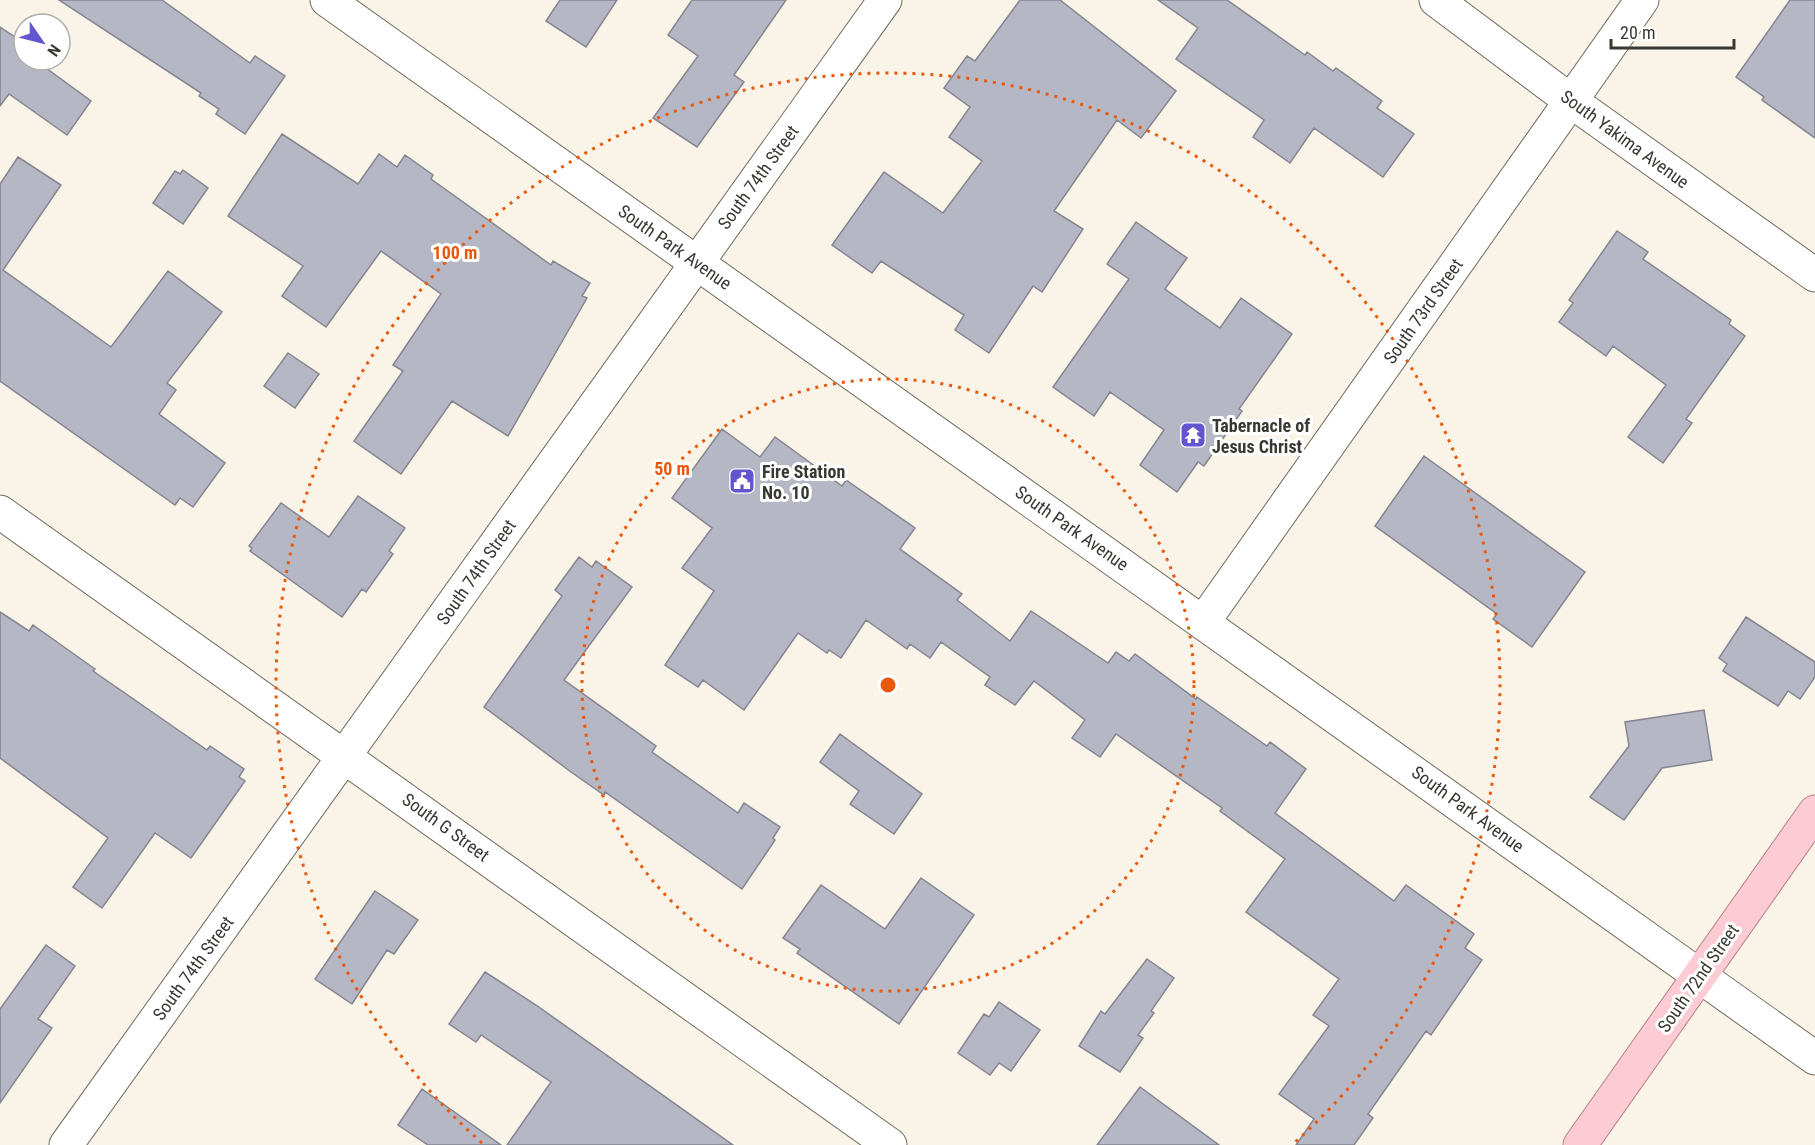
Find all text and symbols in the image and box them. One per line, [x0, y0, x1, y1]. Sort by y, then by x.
north arrow [12, 12, 72, 72]
scale bar [1611, 12, 1734, 50]
text: 20 m [1620, 22, 1655, 43]
text: N [43, 41, 64, 60]
street label: South Yakima Avenue [1557, 86, 1693, 192]
street label: South 74th Street [713, 121, 803, 233]
street label: South Park Avenue [614, 200, 736, 294]
text: 100 m [433, 242, 477, 263]
street label: South 73rd Street [1379, 254, 1467, 368]
place label: Tabernacle of Jesus Christ [1212, 415, 1310, 457]
temple icon: Tabernacle of Jesus Christ [1178, 420, 1208, 450]
text: 50 m [654, 458, 690, 479]
place label: Fire Station No. 10 [762, 461, 845, 503]
public building icon: Fire Station No. 10 [727, 466, 757, 496]
street label: South Park Avenue [1011, 481, 1133, 575]
street label: South 74th Street [432, 515, 520, 629]
centre of rings [878, 675, 898, 695]
street label: South Park Avenue [1408, 761, 1528, 857]
street label: South G Street [398, 788, 494, 866]
street label: South 74th Street [148, 912, 238, 1024]
street label: South 72nd Street [1653, 920, 1743, 1036]

